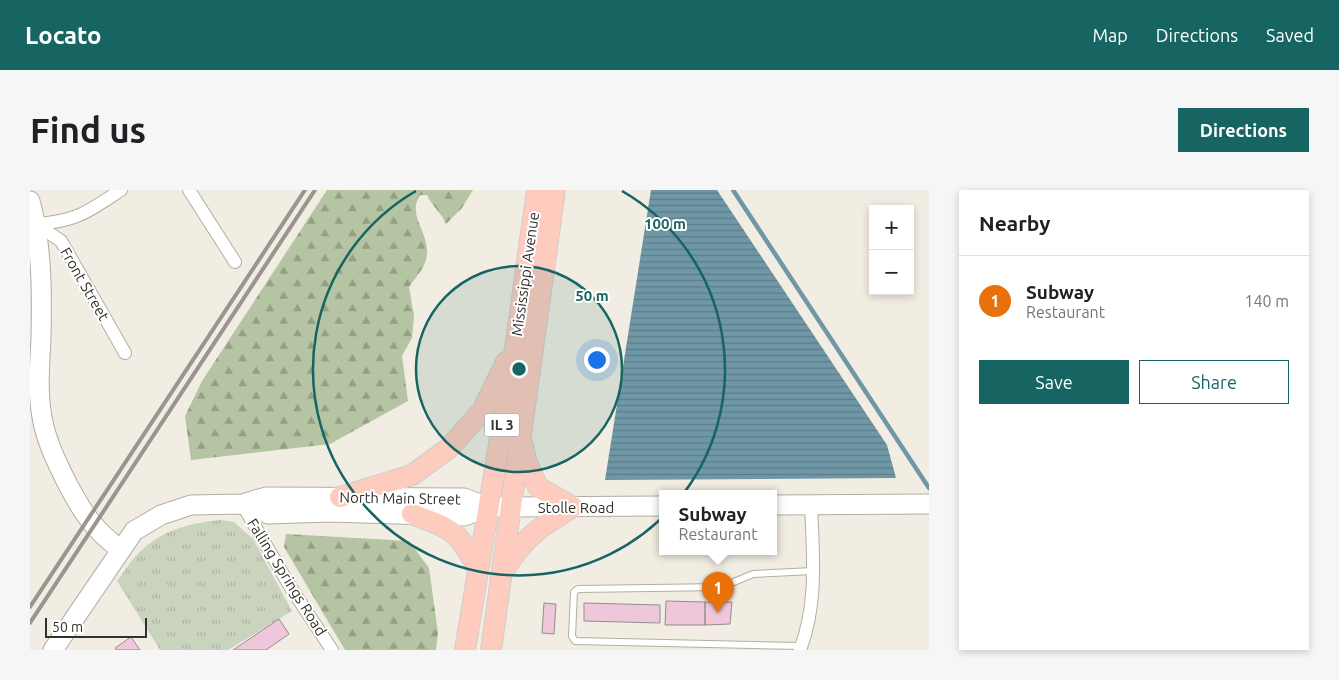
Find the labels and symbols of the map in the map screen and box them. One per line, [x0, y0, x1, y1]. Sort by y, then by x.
street label: Mississippi Avenue [508, 211, 542, 337]
text: 100 m [644, 215, 686, 232]
street label: Front Street [57, 244, 113, 324]
text: 50 m [575, 287, 609, 304]
your location [584, 347, 610, 373]
centre of rings [510, 360, 528, 378]
road number: IL 3 [484, 414, 520, 436]
street label: North Main Street [339, 488, 461, 508]
street label: Stolle Road [538, 499, 614, 516]
street label: Falling Springs Road [244, 515, 330, 639]
pin: 1 [702, 572, 734, 613]
scale bar [45, 615, 148, 638]

